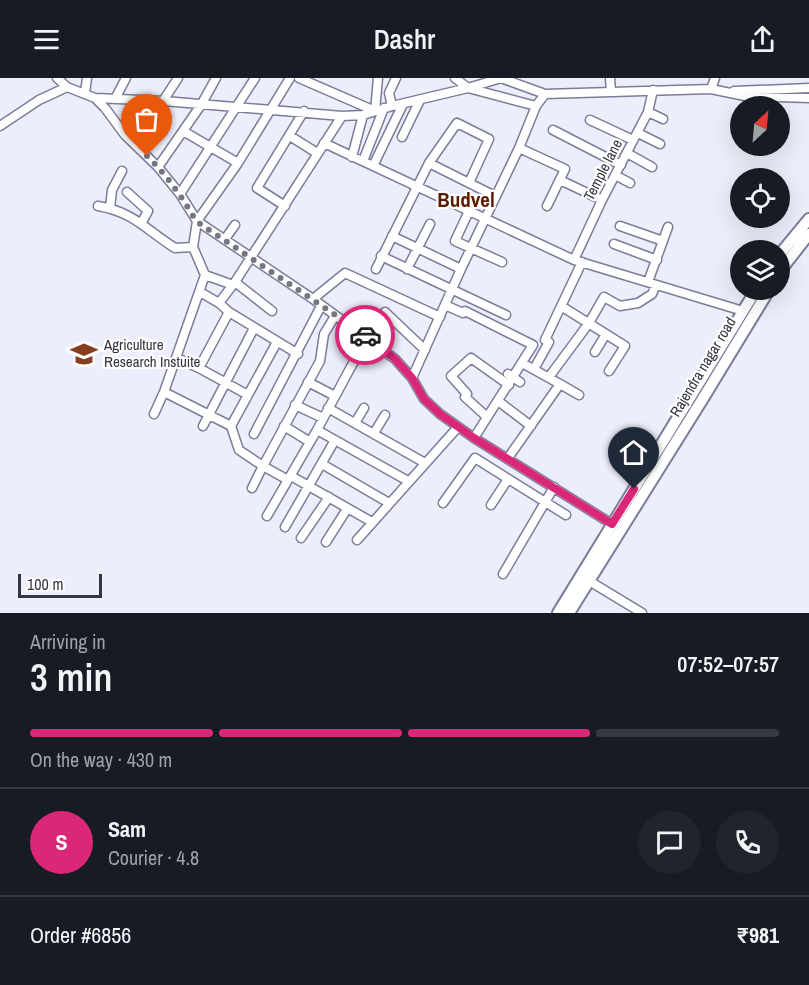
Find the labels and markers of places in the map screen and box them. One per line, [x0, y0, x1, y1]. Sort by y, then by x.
pin [121, 94, 172, 156]
place label: Agriculture Research Instuite [103, 334, 201, 372]
school or university icon: Agriculture Research Instuite [69, 339, 99, 369]
pin [608, 427, 659, 489]

